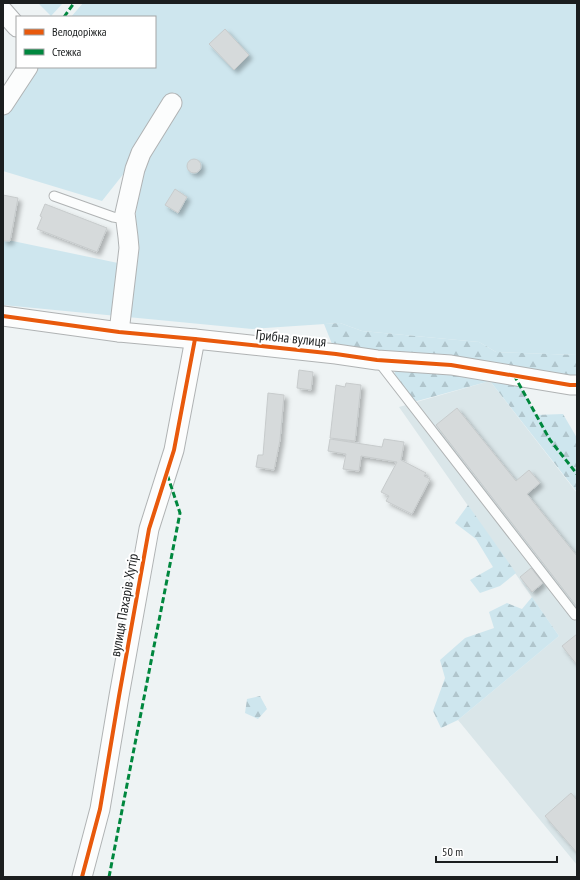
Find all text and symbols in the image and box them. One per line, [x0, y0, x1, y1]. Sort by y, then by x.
legend [16, 16, 156, 68]
text: Велодоріжка [52, 24, 107, 39]
text: Стежка [52, 44, 82, 59]
street label: Грибна вулиця [255, 325, 327, 351]
street label: вулиця Пахарів Хутір [106, 552, 142, 658]
scale bar [436, 838, 557, 864]
text: 50 m [442, 844, 463, 859]

